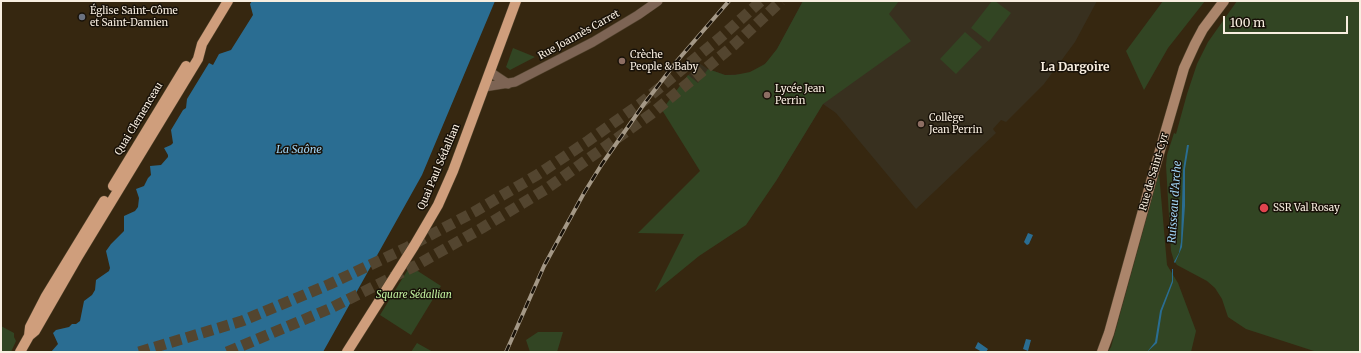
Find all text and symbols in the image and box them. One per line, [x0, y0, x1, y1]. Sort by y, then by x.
place label: Église Saint-Côme et Saint-Damien [90, 5, 178, 28]
street label: Rue Joannès Carret [536, 8, 622, 62]
scale bar [1225, 8, 1350, 34]
marker: Église Saint-Côme et Saint-Damien [77, 12, 87, 22]
text: 100 m [1230, 15, 1265, 30]
place label: Crèche People & Baby [630, 49, 698, 72]
marker: Crèche People & Baby [617, 56, 627, 66]
district label: La Dargoire [1040, 61, 1110, 75]
street label: Quai Clemenceau [112, 80, 166, 158]
place label: Lycée Jean Perrin [775, 83, 825, 106]
marker: Lycée Jean Perrin [762, 90, 772, 100]
place label: Collège Jean Perrin [929, 112, 982, 136]
marker: Collège Jean Perrin [916, 119, 926, 129]
street label: Quai Paul Sédallian [415, 122, 463, 212]
street label: Rue de Saint-Cyr [1137, 132, 1171, 212]
water label: La Saône [276, 143, 322, 157]
water label: Ruisseau d'Arche [1166, 160, 1184, 244]
marker: SSR Val Rosay [1258, 202, 1270, 214]
place label: SSR Val Rosay [1273, 202, 1340, 214]
park label: Square Sédallian [376, 289, 452, 301]

